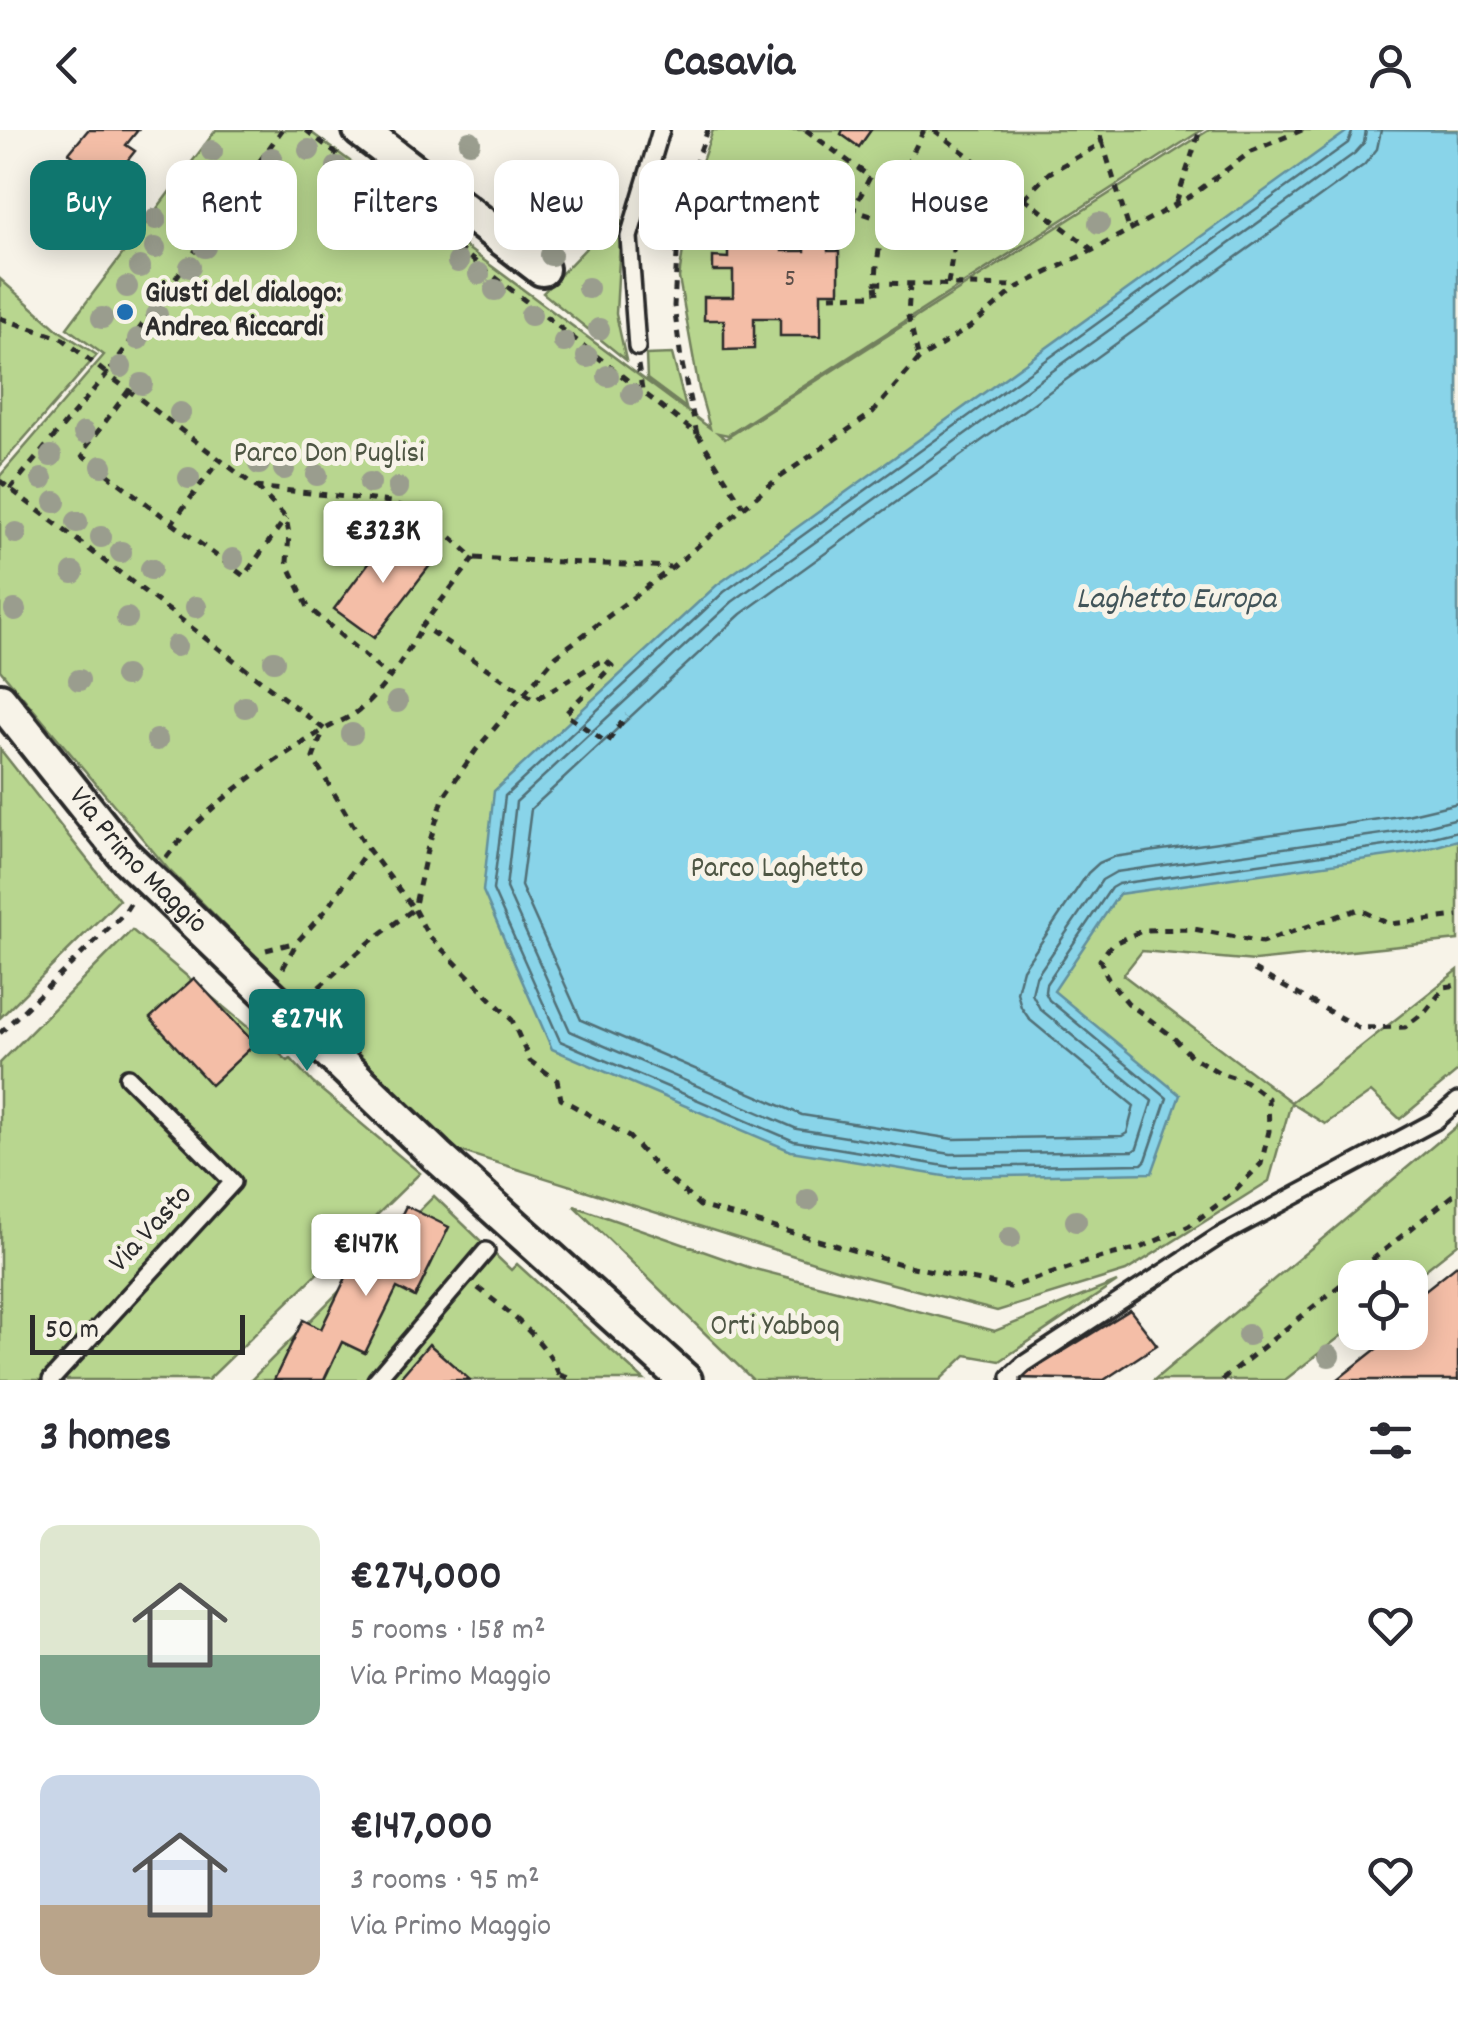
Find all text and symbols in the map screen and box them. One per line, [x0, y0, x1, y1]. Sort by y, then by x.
text: Casavia [663, 33, 795, 97]
icon: back [40, 38, 95, 93]
icon: person [1363, 38, 1418, 93]
chip: Buy [30, 160, 146, 250]
chip: Rent [166, 160, 297, 250]
chip: Filters [317, 160, 474, 250]
chip: New [494, 160, 619, 250]
chip: Apartment [639, 160, 855, 250]
chip: House [875, 160, 1024, 250]
house number: 5 [784, 262, 796, 298]
place label: Giusti del dialogo: Andrea Riccardi [145, 274, 342, 351]
marker: Giusti del dialogo: Andrea Riccardi [114, 301, 136, 323]
park label: Parco Don Puglisi [233, 434, 425, 477]
pin: €323K [313, 501, 453, 586]
text: €323K [345, 510, 421, 556]
water label: Laghetto Europa [1076, 578, 1278, 624]
street label: Via Primo Maggio [57, 778, 217, 945]
park label: Parco Laghetto [690, 849, 864, 892]
pin: €274K [237, 989, 377, 1074]
text: €274K [271, 998, 343, 1044]
street label: Via Vasto [100, 1176, 204, 1284]
pin: €147K [296, 1214, 436, 1299]
text: €147K [333, 1223, 399, 1269]
map controls [1338, 1260, 1428, 1350]
button: locate [1338, 1260, 1428, 1350]
park label: Orti Yabboq [710, 1307, 840, 1350]
scale bar [30, 1310, 245, 1354]
text: 50 m [45, 1312, 99, 1352]
text: 3 homes [40, 1410, 171, 1470]
icon: filters [1363, 1413, 1418, 1468]
text: €274,000 [350, 1549, 502, 1609]
icon: home [120, 1565, 240, 1685]
icon: heart [1363, 1598, 1418, 1653]
text: 5 rooms · 158 m² [350, 1609, 546, 1655]
text: Via Primo Maggio [350, 1655, 551, 1701]
text: €147,000 [350, 1799, 493, 1859]
icon: home [120, 1815, 240, 1935]
icon: heart [1363, 1848, 1418, 1903]
text: 3 rooms · 95 m² [350, 1859, 540, 1905]
text: Via Primo Maggio [350, 1905, 551, 1951]

